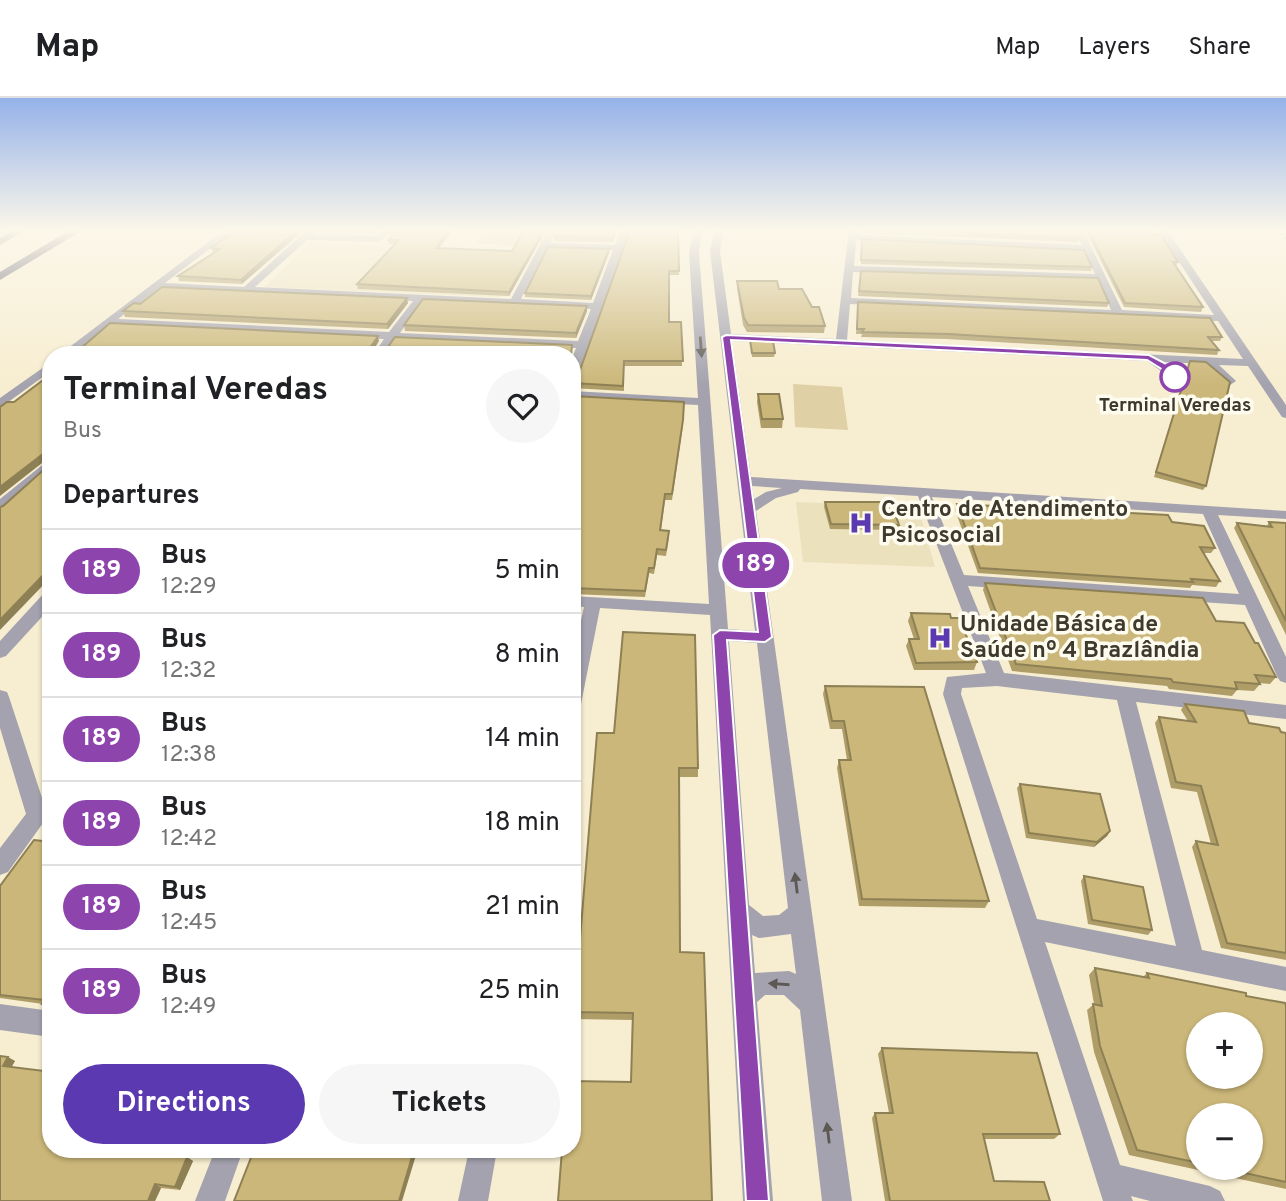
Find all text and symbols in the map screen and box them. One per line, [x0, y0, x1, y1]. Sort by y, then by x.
text: Map [35, 27, 99, 69]
text: Map [995, 33, 1040, 63]
text: Layers [1078, 33, 1150, 63]
text: Share [1188, 33, 1251, 63]
one-way arrow [696, 336, 707, 358]
marker: Terminal Veredas [1160, 362, 1190, 392]
button: heart [486, 369, 560, 443]
text: Terminal Veredas [63, 370, 328, 412]
place label: Terminal Veredas [1099, 394, 1251, 418]
text: Bus [63, 417, 102, 446]
text: Departures [63, 480, 200, 513]
place label: Centro de Atendimento Psicosocial [881, 496, 1128, 551]
hospital icon: Centro de Atendimento Psicosocial [847, 509, 875, 537]
text: Bus [161, 540, 207, 573]
line badge: 189 [716, 542, 796, 588]
text: 189 [736, 550, 776, 580]
text: 5 min [494, 555, 560, 588]
text: 189 [82, 556, 121, 586]
text: 12:29 [161, 573, 217, 602]
place label: Unidade Básica de Saúde nº 4 Brazlândia [960, 611, 1199, 666]
text: Bus [161, 624, 207, 657]
hospital icon: Unidade Básica de Saúde nº 4 Brazlândia [926, 624, 954, 652]
text: 8 min [495, 639, 560, 672]
text: 189 [82, 640, 121, 670]
text: 12:32 [161, 657, 216, 686]
text: Bus [161, 708, 207, 741]
text: 14 min [485, 723, 560, 756]
text: 189 [82, 724, 121, 754]
text: 12:38 [161, 741, 217, 770]
text: Bus [161, 792, 207, 825]
text: 18 min [485, 807, 560, 840]
text: 189 [82, 808, 121, 838]
text: 12:42 [161, 825, 217, 854]
one-way arrow [791, 872, 802, 894]
text: Bus [161, 876, 207, 909]
text: 21 min [485, 891, 560, 924]
text: 189 [82, 892, 121, 922]
text: 12:45 [161, 909, 217, 938]
text: Bus [161, 960, 207, 993]
text: 25 min [479, 975, 560, 1008]
text: 189 [82, 976, 121, 1006]
one-way arrow [768, 978, 790, 989]
text: 12:49 [161, 993, 217, 1022]
map controls [1186, 1012, 1263, 1180]
button: + [1186, 1012, 1263, 1089]
button: Directions [63, 1064, 305, 1144]
button: Tickets [319, 1064, 560, 1144]
button: − [1186, 1103, 1263, 1180]
one-way arrow [822, 1122, 833, 1144]

